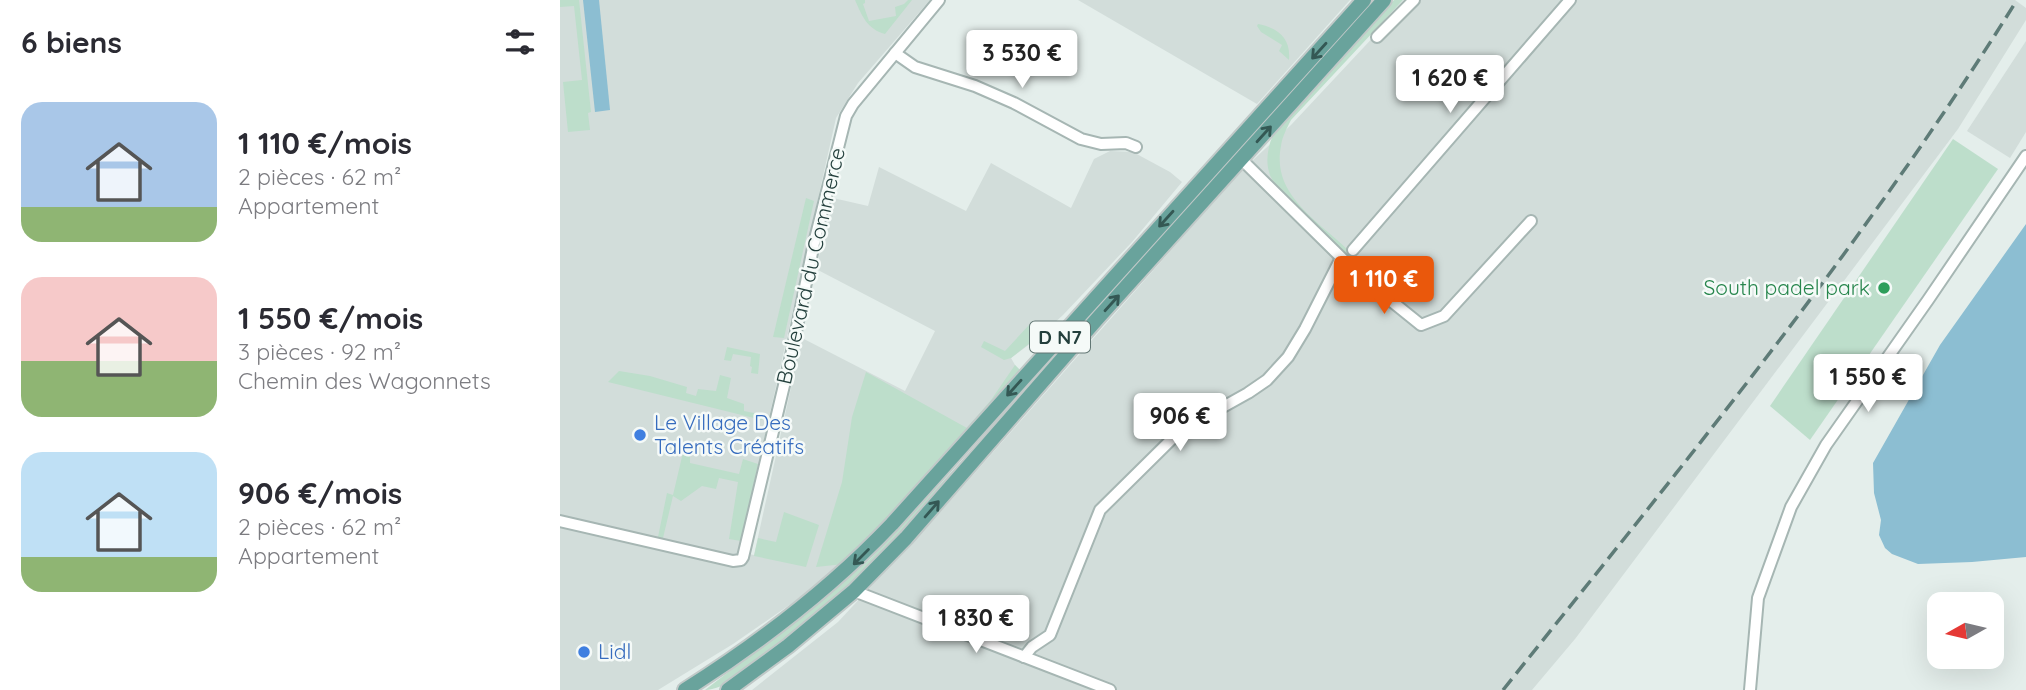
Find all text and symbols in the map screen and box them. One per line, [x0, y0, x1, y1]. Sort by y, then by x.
text: 6 biens [21, 23, 122, 61]
icon: filters [501, 23, 539, 61]
pin: 3 530 € [957, 31, 1087, 90]
text: 3 530 € [982, 38, 1062, 67]
one-way arrow [1311, 42, 1327, 60]
pin: 1 620 € [1385, 55, 1515, 115]
text: 1 620 € [1412, 63, 1488, 92]
text: 1 110 €/mois [238, 124, 412, 162]
one-way arrow [1256, 126, 1272, 144]
icon: home [77, 130, 161, 214]
street label: Boulevard du Commerce [770, 145, 850, 387]
text: 2 pièces · 62 m² [238, 162, 401, 191]
text: Appartement [238, 191, 379, 220]
one-way arrow [1158, 210, 1174, 228]
pin: 1 110 € [1319, 256, 1449, 316]
text: 1 110 € [1350, 264, 1418, 293]
place label: South padel park [1703, 274, 1870, 300]
marker: South padel park [1876, 280, 1892, 296]
one-way arrow [1103, 295, 1120, 312]
text: 1 550 €/mois [238, 299, 423, 337]
icon: home [77, 305, 161, 389]
road number: D N7 [1030, 322, 1090, 352]
text: 3 pièces · 92 m² [238, 337, 401, 366]
pin: 1 550 € [1803, 354, 1933, 414]
text: 1 550 € [1830, 362, 1906, 391]
text: Chemin des Wagonnets [238, 366, 491, 395]
one-way arrow [1006, 379, 1022, 397]
pin: 906 € [1131, 393, 1229, 453]
text: 906 € [1150, 401, 1210, 430]
place label: Le Village Des Talents Créatifs [654, 409, 804, 459]
marker: Le Village Des Talents Créatifs [632, 427, 648, 443]
text: 906 €/mois [238, 474, 402, 512]
icon: home [77, 480, 161, 564]
one-way arrow [924, 500, 940, 518]
text: 2 pièces · 62 m² [238, 512, 401, 541]
text: Appartement [238, 541, 379, 570]
one-way arrow [852, 548, 869, 565]
north arrow [1927, 592, 2004, 668]
map controls [1927, 592, 2004, 669]
pin: 1 830 € [911, 596, 1041, 655]
text: 1 830 € [938, 603, 1014, 632]
place label: Lidl [598, 638, 631, 664]
marker: Lidl [576, 644, 592, 660]

